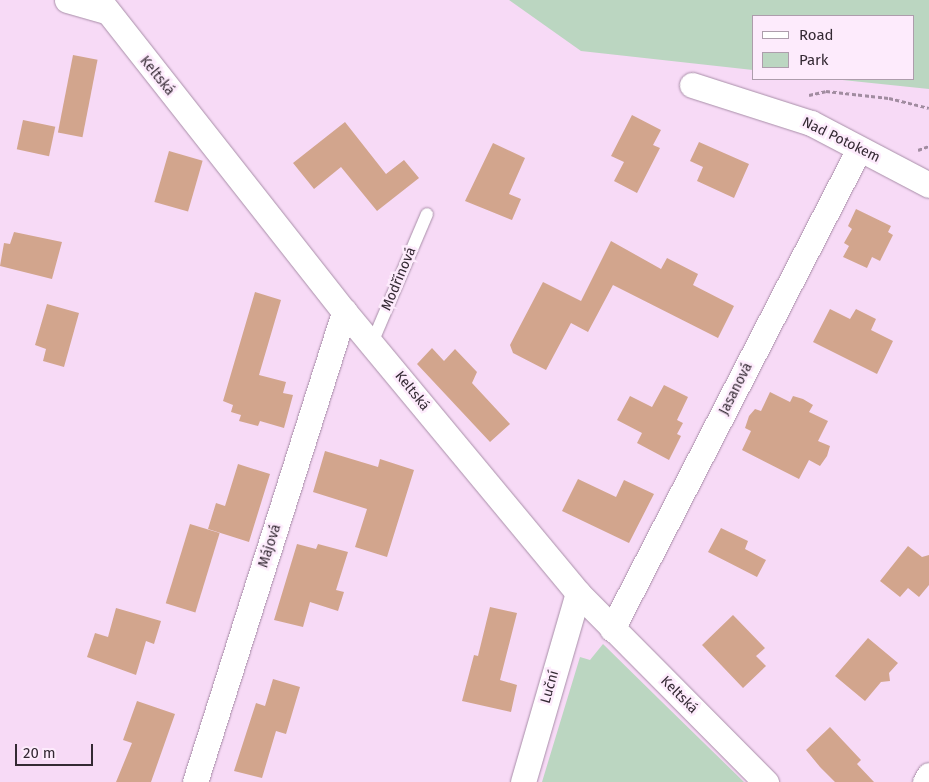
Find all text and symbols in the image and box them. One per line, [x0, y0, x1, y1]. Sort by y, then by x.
legend [752, 15, 914, 80]
text: Road [799, 26, 834, 44]
text: Park [799, 51, 829, 69]
street label: Keltská [136, 53, 178, 99]
street label: Nad Potokem [799, 114, 883, 166]
street label: Modřínová [378, 245, 420, 313]
street label: Jasanová [716, 360, 756, 418]
street label: Keltská [391, 368, 433, 414]
street label: Májová [255, 522, 285, 570]
street label: Luční [537, 668, 563, 706]
street label: Keltská [657, 673, 701, 717]
scale bar [18, 734, 95, 766]
text: 20 m [23, 744, 56, 762]

